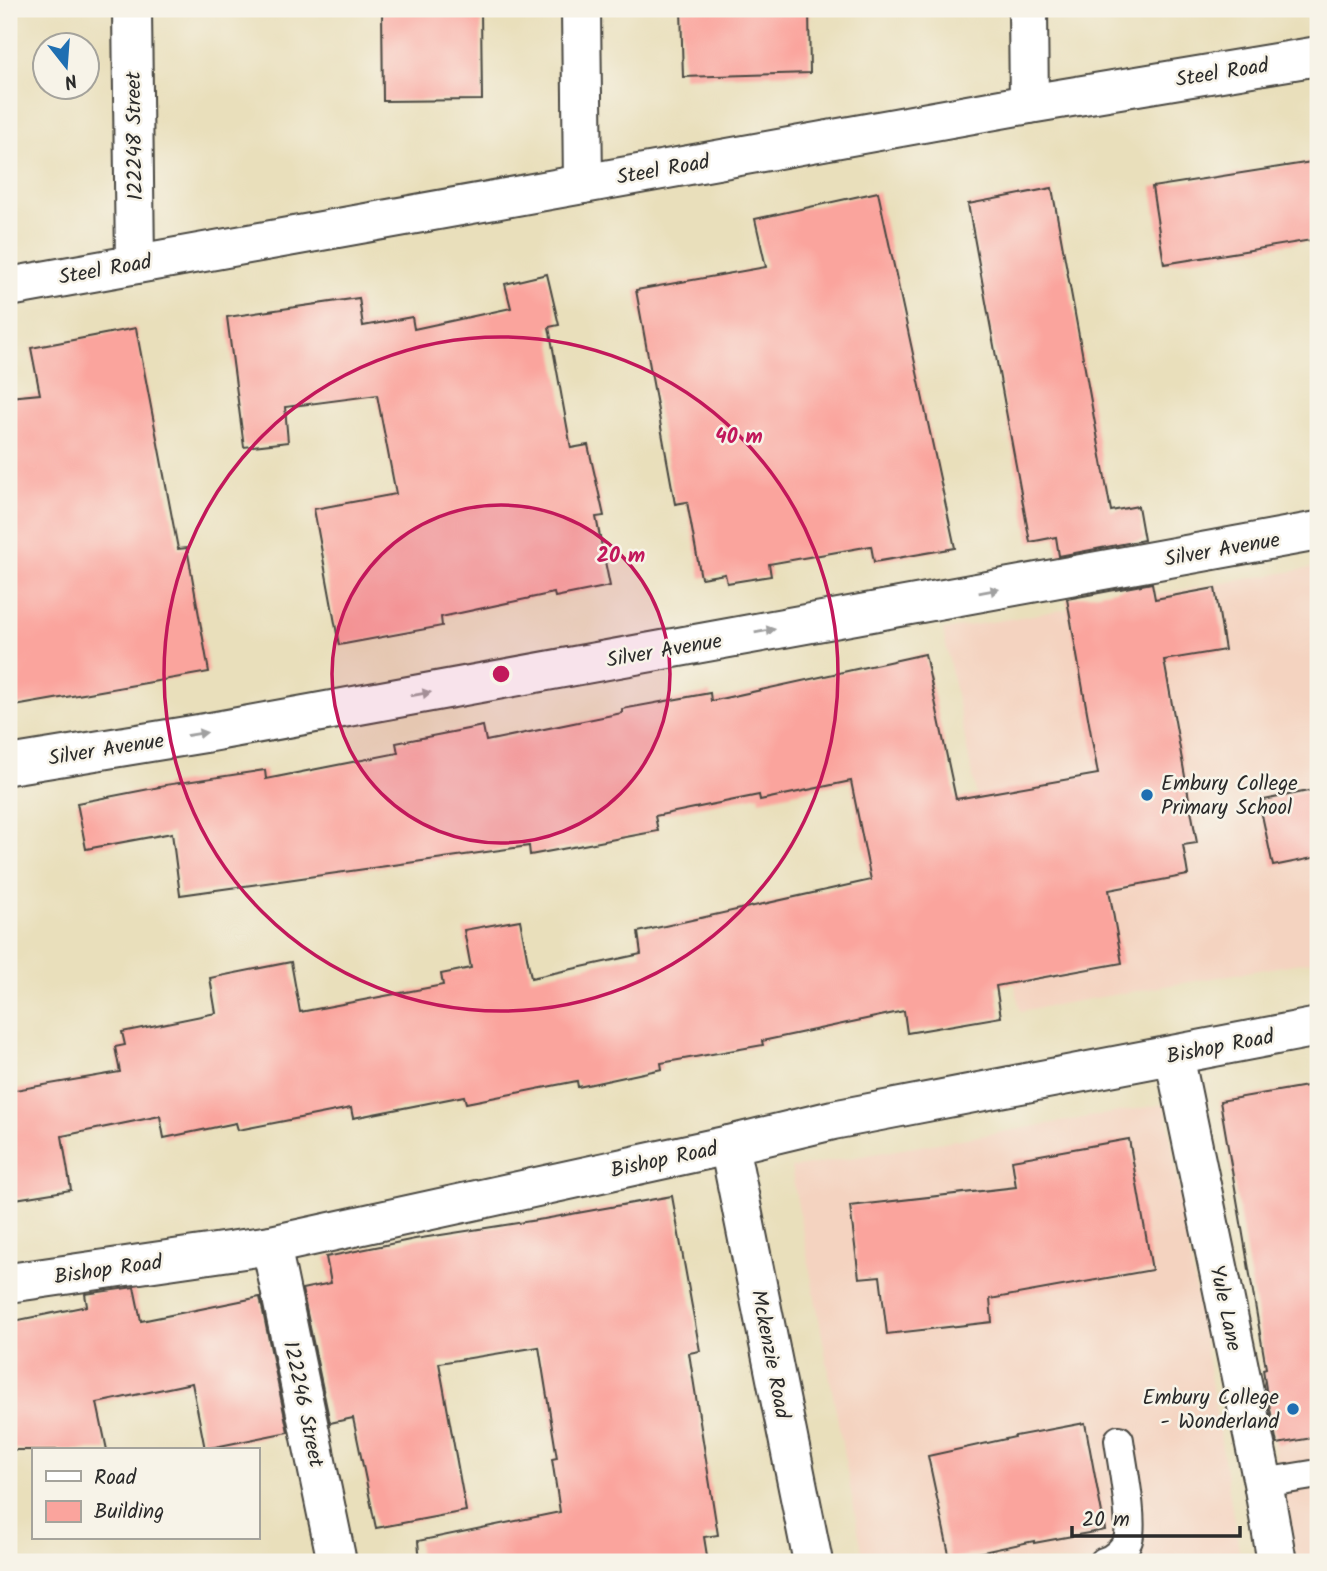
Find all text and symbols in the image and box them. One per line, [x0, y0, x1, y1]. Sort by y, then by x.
north arrow [32, 32, 102, 102]
street label: Steel Road [1173, 50, 1272, 97]
text: N [60, 64, 81, 96]
street label: 122248 Street [118, 70, 153, 201]
street label: Steel Road [614, 146, 713, 195]
street label: Steel Road [56, 246, 155, 295]
text: 40 m [715, 421, 763, 454]
street label: Silver Avenue [1162, 524, 1283, 577]
text: 20 m [597, 540, 645, 573]
one-way arrow [978, 585, 1000, 596]
street label: Silver Avenue [604, 625, 725, 678]
one-way arrow [754, 626, 776, 637]
centre of rings [489, 662, 513, 686]
one-way arrow [410, 688, 432, 699]
street label: Silver Avenue [46, 725, 167, 776]
one-way arrow [186, 728, 208, 739]
place label: Embury College Primary School [1161, 768, 1298, 825]
marker: Embury College Primary School [1139, 787, 1155, 803]
street label: Bishop Road [1164, 1021, 1277, 1074]
street label: Bishop Road [608, 1133, 721, 1188]
street label: Bishop Road [52, 1247, 165, 1294]
street label: Yule Lane [1199, 1262, 1250, 1355]
street label: Mckenzie Road [741, 1287, 798, 1422]
street label: 122246 Street [273, 1338, 332, 1471]
place label: Embury College - Wonderland [1142, 1382, 1280, 1439]
marker: Embury College - Wonderland [1285, 1401, 1301, 1417]
legend [32, 1448, 259, 1540]
text: Road [94, 1462, 137, 1495]
scale bar [1072, 1494, 1240, 1538]
text: Building [94, 1496, 164, 1529]
text: 20 m [1082, 1504, 1130, 1537]

